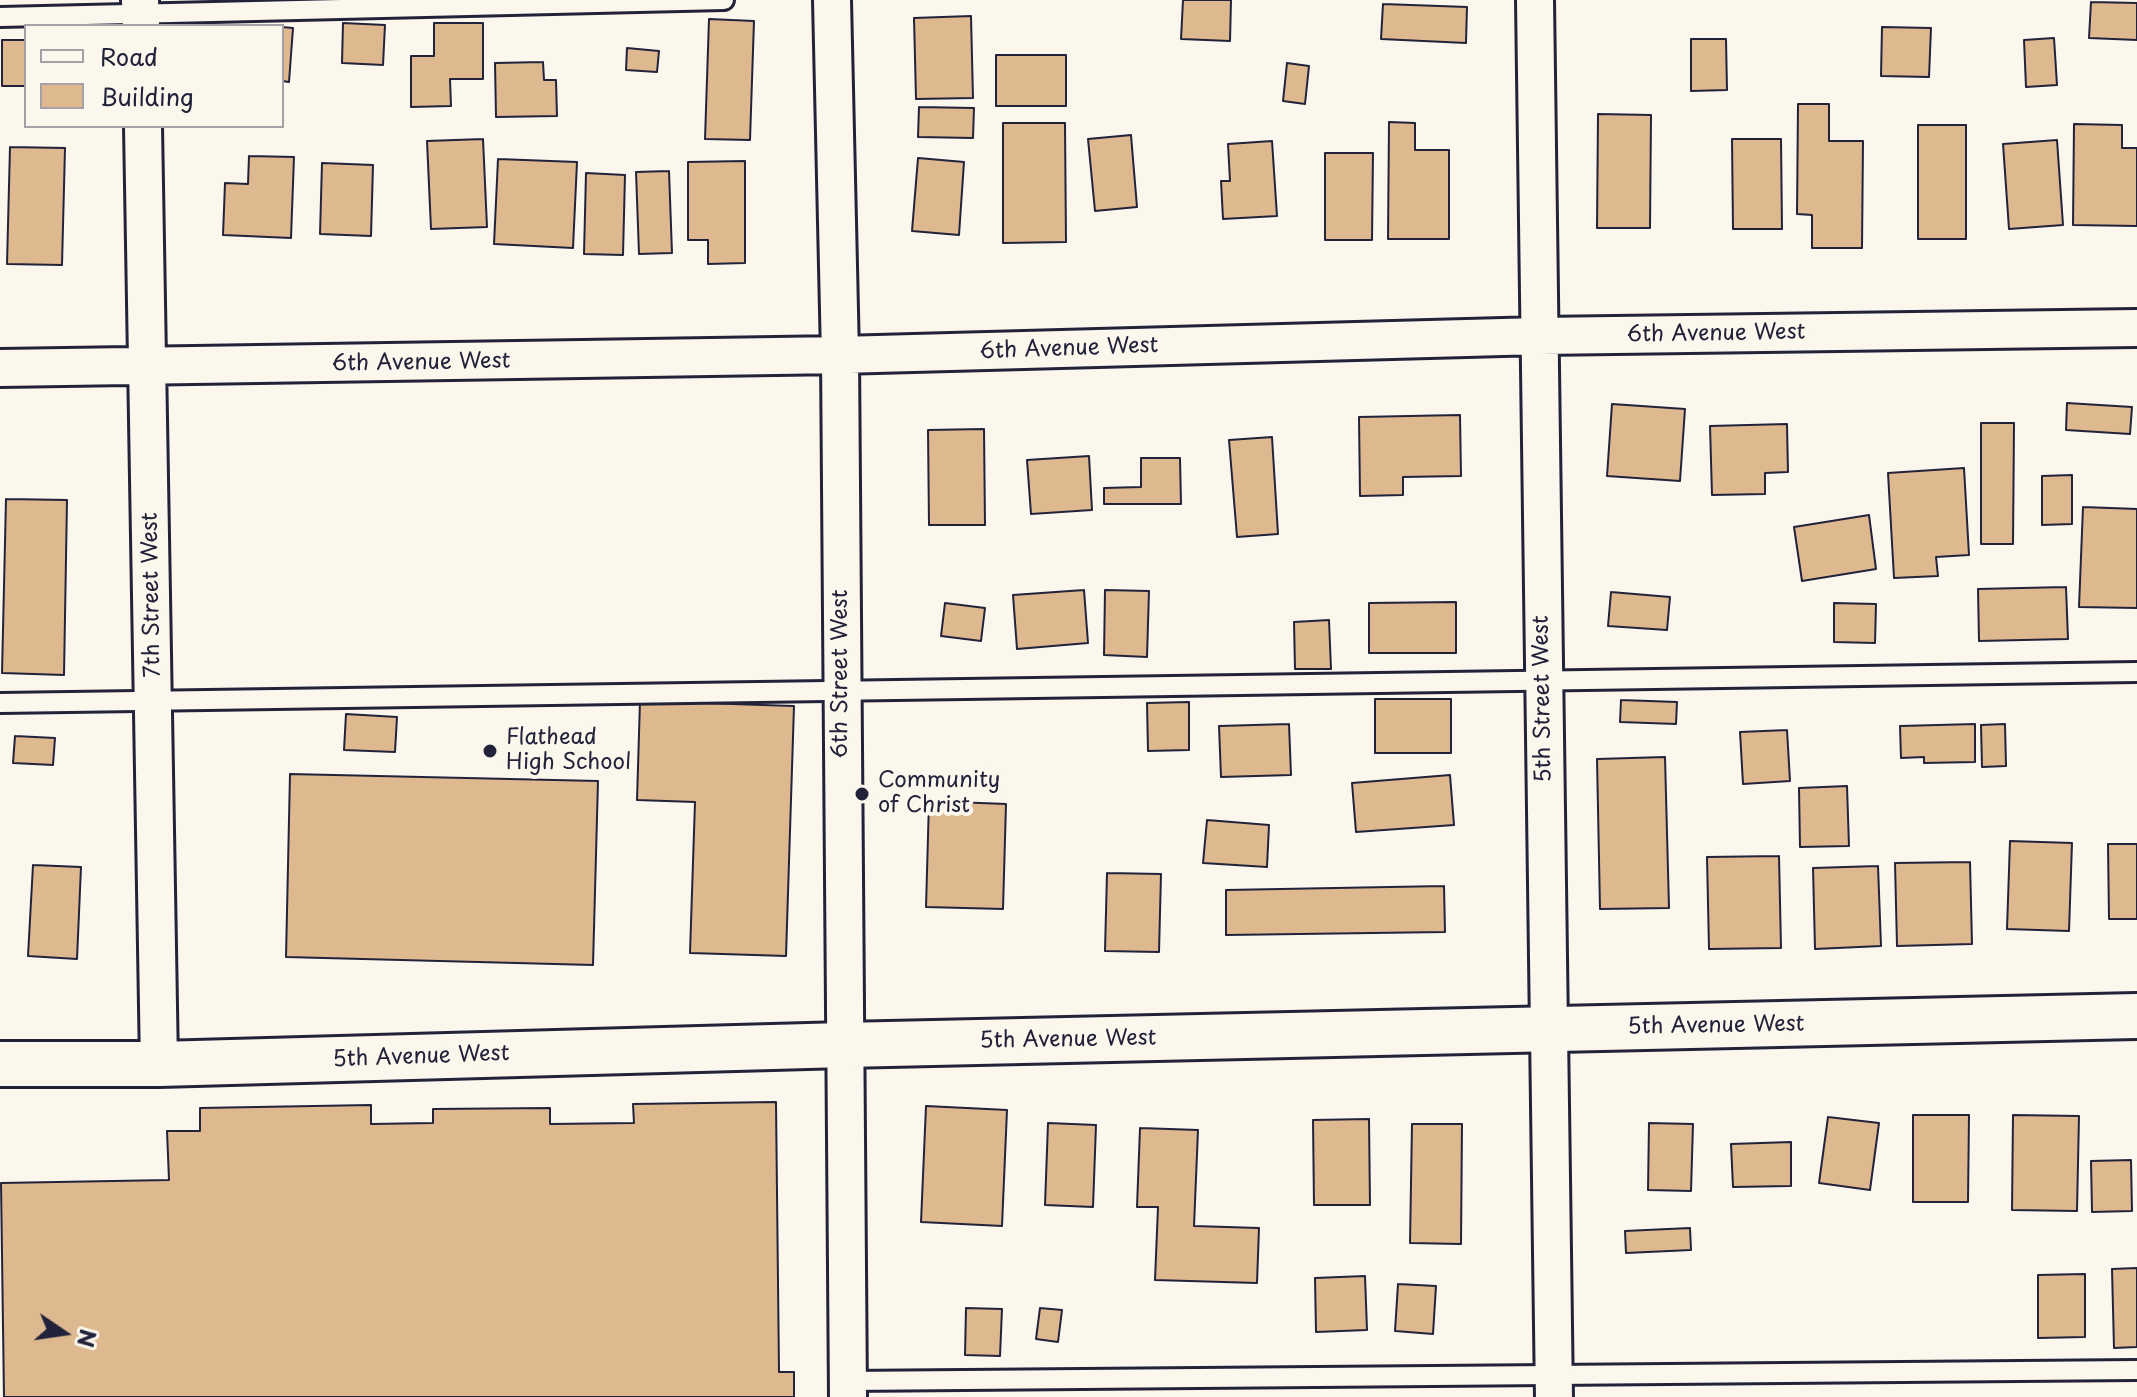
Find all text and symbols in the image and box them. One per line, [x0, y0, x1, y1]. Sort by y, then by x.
legend [24, 24, 284, 128]
text: Road [100, 38, 158, 74]
text: Building [100, 78, 194, 114]
street label: 6th Avenue West [1626, 319, 1806, 349]
street label: 6th Avenue West [979, 333, 1159, 365]
street label: 6th Avenue West [331, 348, 511, 378]
street label: 7th Street West [137, 512, 167, 678]
street label: 6th Street West [828, 589, 854, 759]
street label: 5th Street West [1528, 615, 1558, 783]
place label: Flathead High School [506, 725, 631, 776]
marker: Flathead High School [481, 742, 499, 760]
place label: Community of Christ [878, 768, 1000, 820]
marker: Community of Christ [853, 785, 871, 803]
street label: 5th Avenue West [1627, 1011, 1805, 1041]
street label: 5th Avenue West [979, 1025, 1157, 1055]
street label: 5th Avenue West [332, 1041, 510, 1073]
north arrow [24, 1293, 104, 1373]
text: N [70, 1326, 106, 1351]

